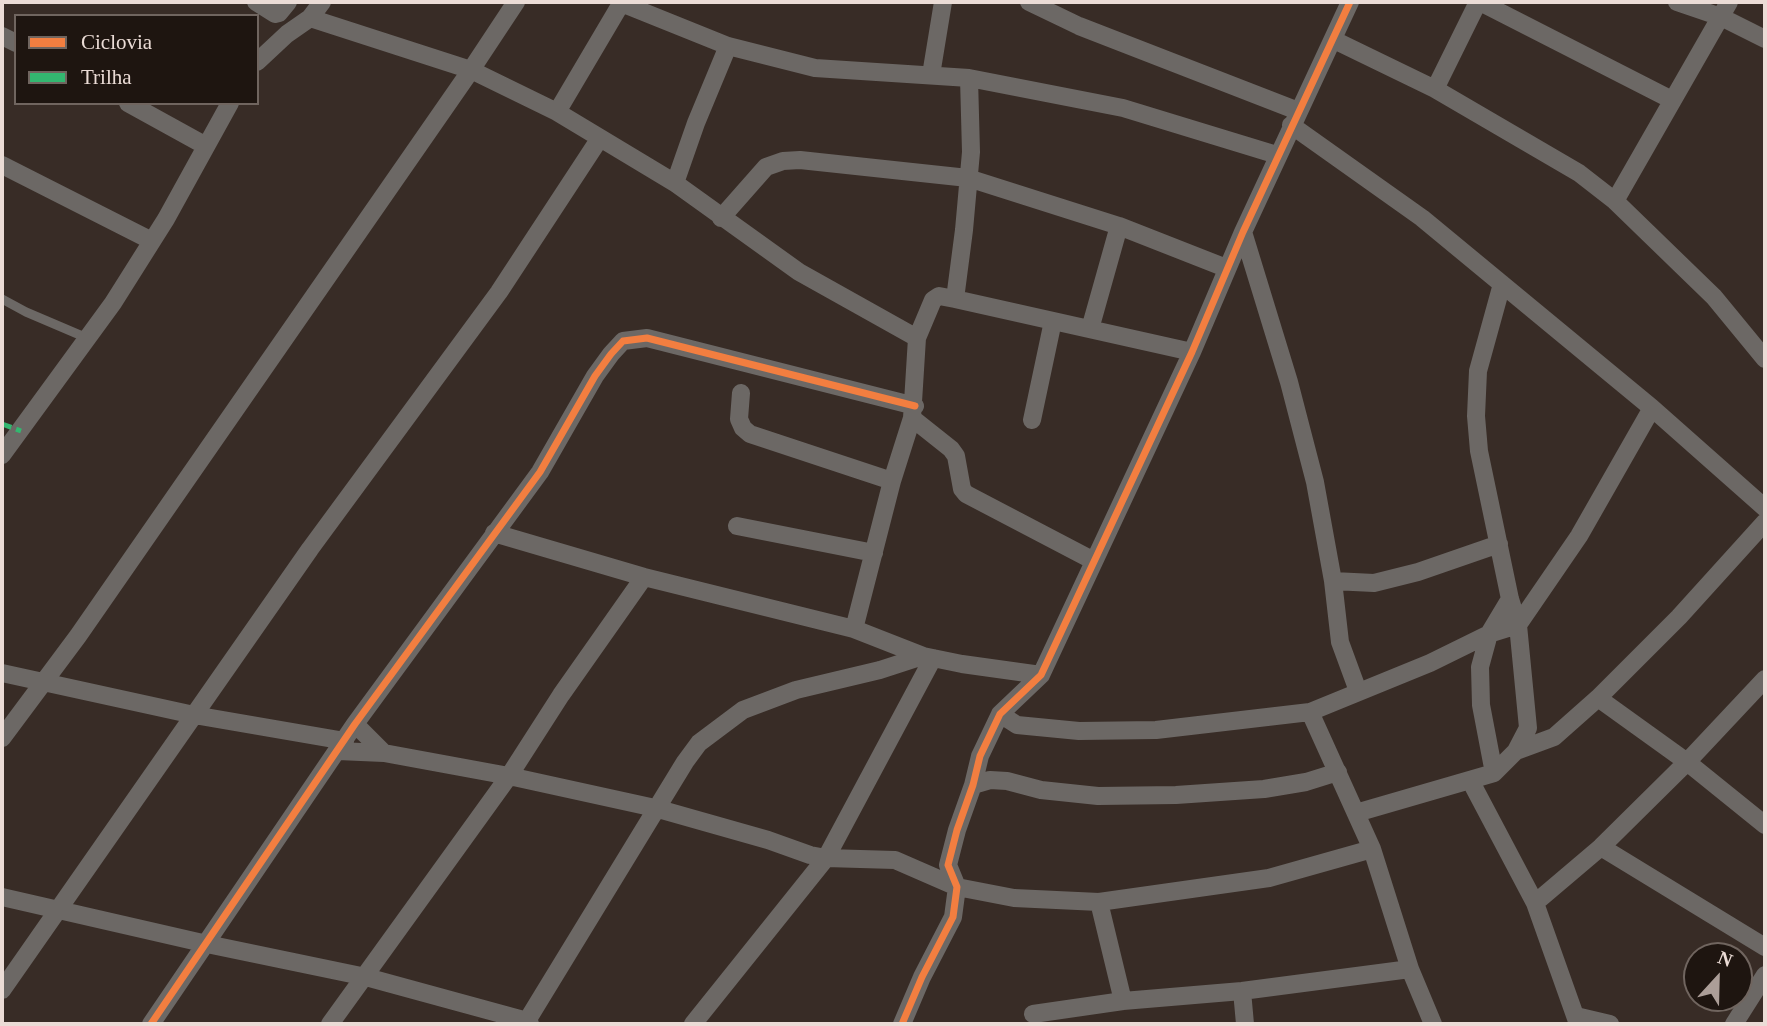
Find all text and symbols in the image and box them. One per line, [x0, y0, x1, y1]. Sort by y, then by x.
legend [14, 14, 259, 105]
text: Ciclovia [81, 30, 152, 54]
text: Trilha [81, 65, 132, 89]
north arrow [1683, 942, 1753, 1012]
text: N [1715, 947, 1736, 971]

